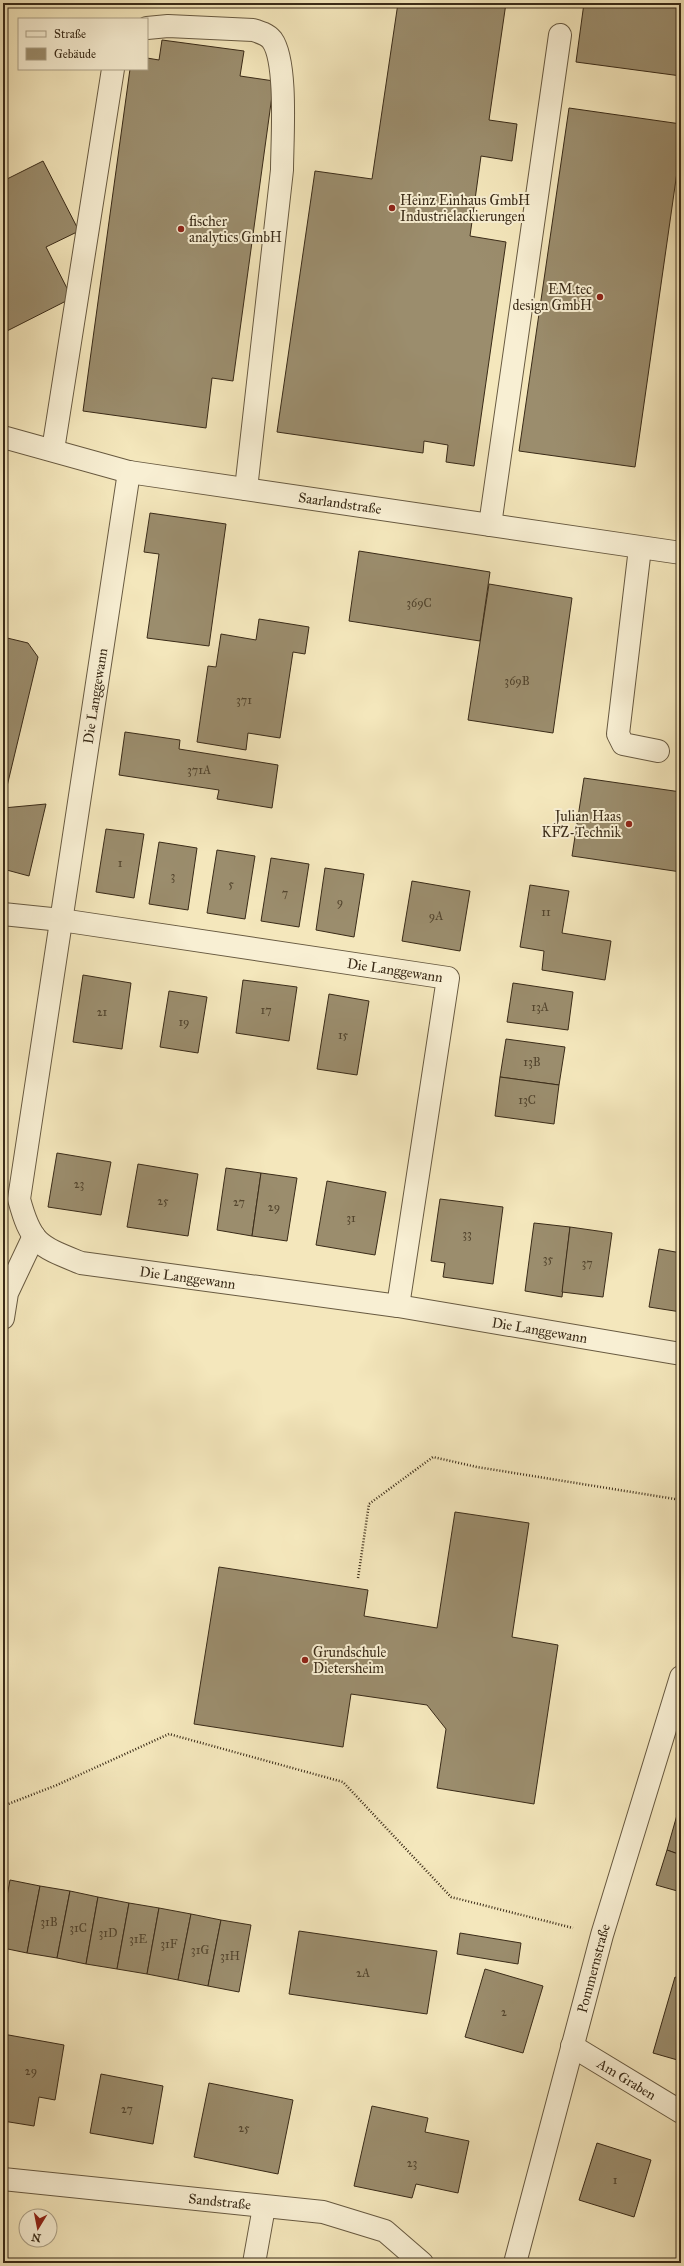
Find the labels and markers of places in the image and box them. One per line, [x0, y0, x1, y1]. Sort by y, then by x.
place label: Heinz Einhaus GmbH Industrielackierungen [400, 192, 530, 225]
marker: Heinz Einhaus GmbH Industrielackierungen [387, 203, 397, 213]
place label: fischer analytics GmbH [189, 213, 282, 246]
marker: fischer analytics GmbH [176, 224, 186, 234]
place label: EM.tec design GmbH [512, 281, 592, 314]
marker: EM.tec design GmbH [595, 292, 605, 302]
place label: Julian Haas KFZ-Technik [542, 808, 621, 841]
marker: Julian Haas KFZ-Technik [624, 819, 634, 829]
place label: Grundschule Dietersheim [313, 1644, 387, 1677]
marker: Grundschule Dietersheim [300, 1655, 310, 1665]

